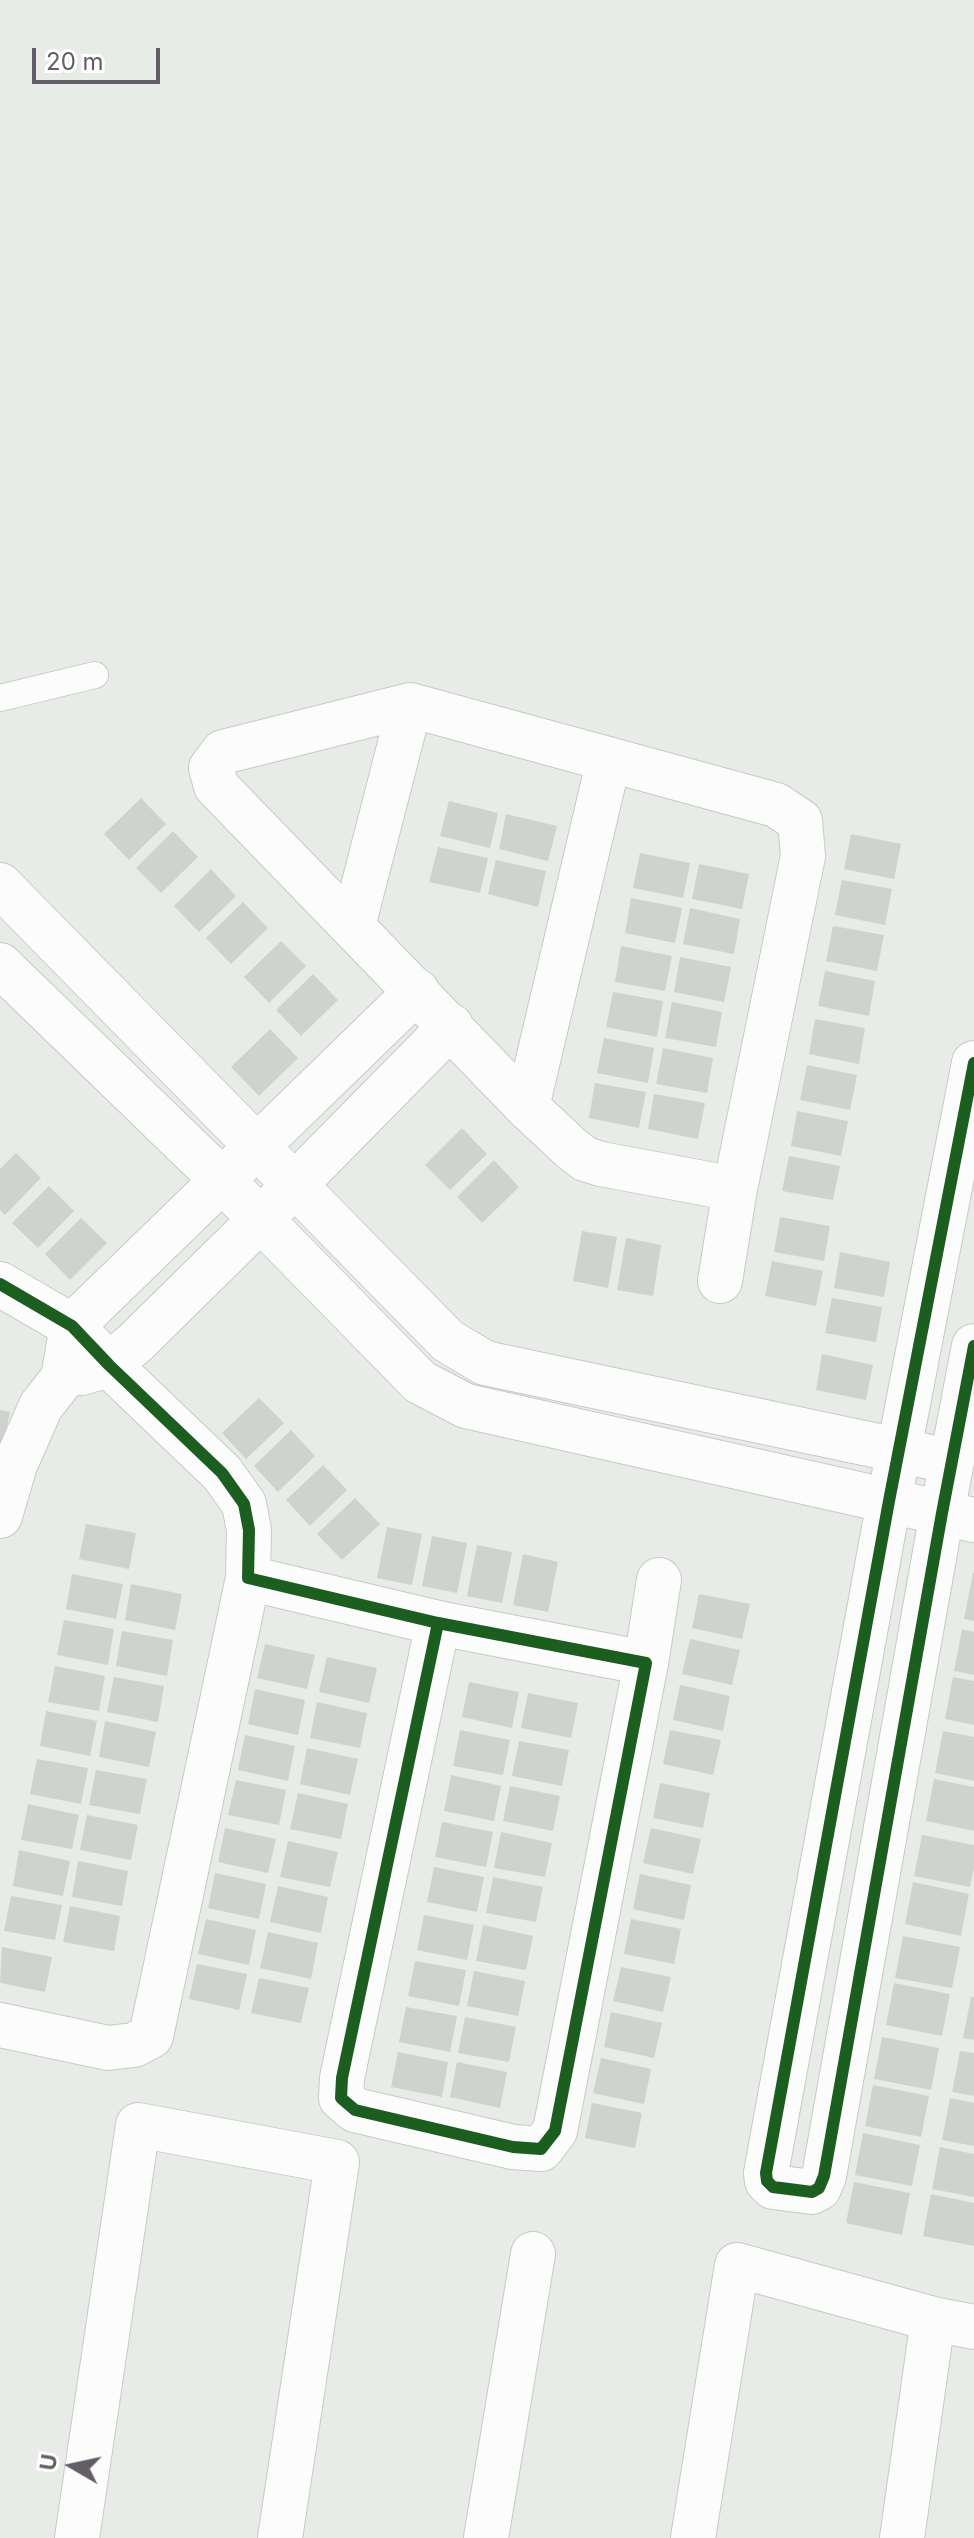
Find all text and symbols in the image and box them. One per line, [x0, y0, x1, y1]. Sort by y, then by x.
scale bar [36, 32, 164, 82]
text: 20 m [46, 47, 104, 76]
north arrow [32, 2426, 112, 2506]
text: U [34, 2452, 62, 2472]

